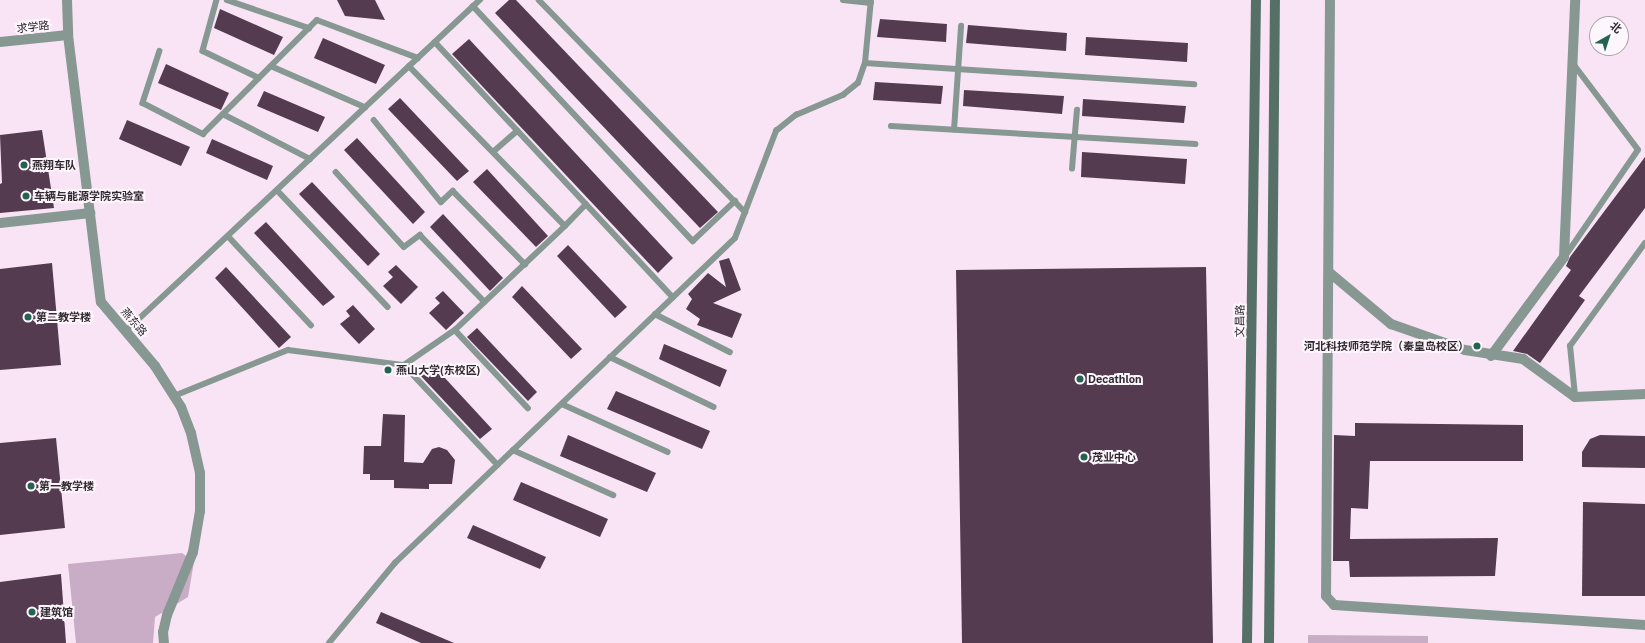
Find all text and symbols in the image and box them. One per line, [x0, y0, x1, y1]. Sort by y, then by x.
north arrow [1589, 16, 1629, 56]
street label: 求学路 [16, 19, 50, 35]
text: 北 [1608, 19, 1624, 36]
place label: 燕翔车队 [32, 158, 76, 172]
marker: 燕翔车队 [19, 160, 29, 170]
place label: 车辆与能源学院实验室 [34, 189, 144, 203]
marker: 车辆与能源学院实验室 [21, 191, 31, 201]
street label: 文昌路 [1233, 304, 1247, 338]
street label: 燕东路 [118, 305, 150, 339]
place label: 第二教学楼 [36, 310, 91, 324]
marker: 第二教学楼 [23, 312, 33, 322]
place label: 河北科技师范学院（秦皇岛校区） [1304, 339, 1469, 353]
marker: 河北科技师范学院（秦皇岛校区） [1472, 341, 1482, 351]
place label: 燕山大学(东校区) [396, 363, 480, 377]
marker: 燕山大学(东校区) [383, 365, 393, 375]
place label: Decathlon [1088, 372, 1142, 386]
marker: Decathlon [1075, 374, 1085, 384]
place label: 茂业中心 [1092, 450, 1136, 464]
marker: 茂业中心 [1079, 452, 1089, 462]
place label: 第一教学楼 [39, 479, 94, 493]
marker: 第一教学楼 [26, 481, 36, 491]
place label: 建筑馆 [40, 605, 73, 619]
marker: 建筑馆 [27, 607, 37, 617]

